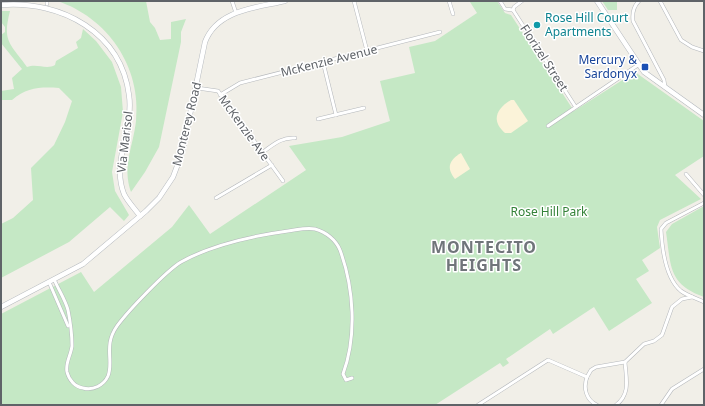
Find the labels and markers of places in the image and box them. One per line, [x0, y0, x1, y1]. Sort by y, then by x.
place label: Rose Hill Court Apartments [545, 9, 629, 40]
marker: Rose Hill Court Apartments [532, 20, 542, 30]
place label: Mercury & Sardonyx [578, 51, 638, 82]
marker: Mercury & Sardonyx [640, 62, 650, 72]

